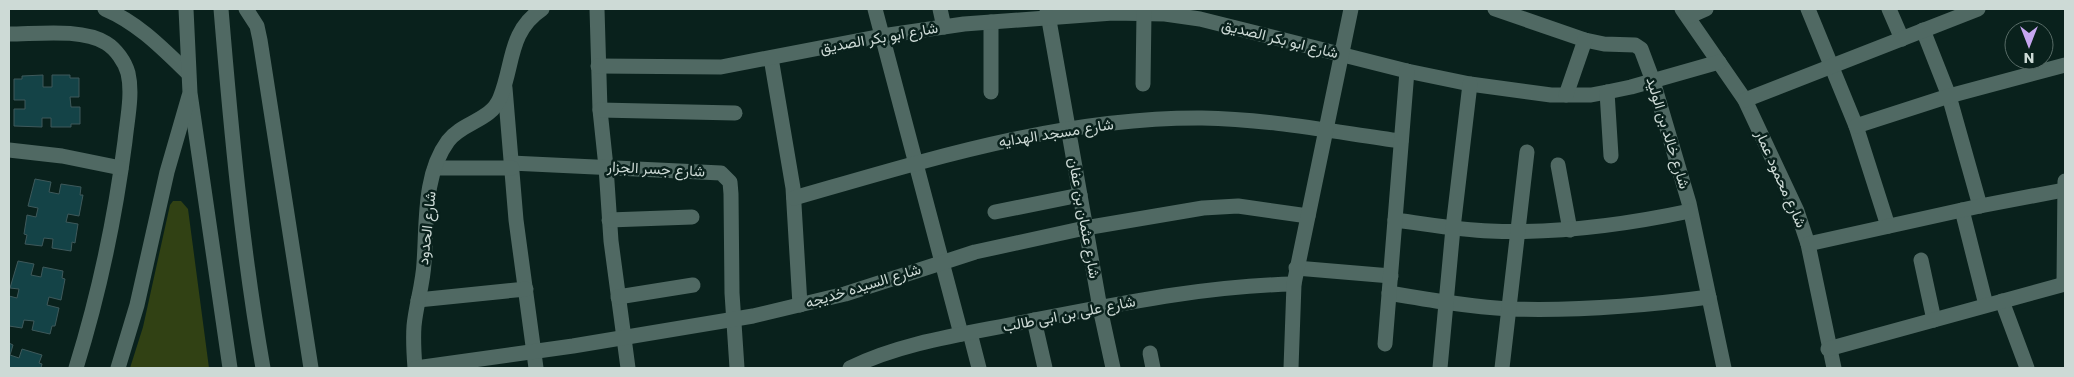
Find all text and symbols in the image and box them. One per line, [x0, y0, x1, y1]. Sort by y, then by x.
street label: شارع ابو بكر الصديق [1219, 14, 1341, 64]
street label: شارع ابو بكر الصديق [818, 17, 940, 59]
north arrow [2004, 20, 2054, 70]
text: N [2024, 48, 2034, 68]
street label: شارع خالد بن الوليد [1641, 74, 1696, 192]
street label: شارع مسجد الهدايه [997, 113, 1115, 153]
street label: شارع محمود عمار [1749, 126, 1812, 231]
street label: شارع جسر الجزار [605, 155, 706, 183]
street label: شارع عثمان بن عفان [1063, 156, 1106, 280]
street label: شارع الحدود [412, 190, 442, 266]
street label: شارع السيده خديجه [803, 258, 924, 314]
street label: شارع على بن ابى طالب [1001, 290, 1137, 338]

